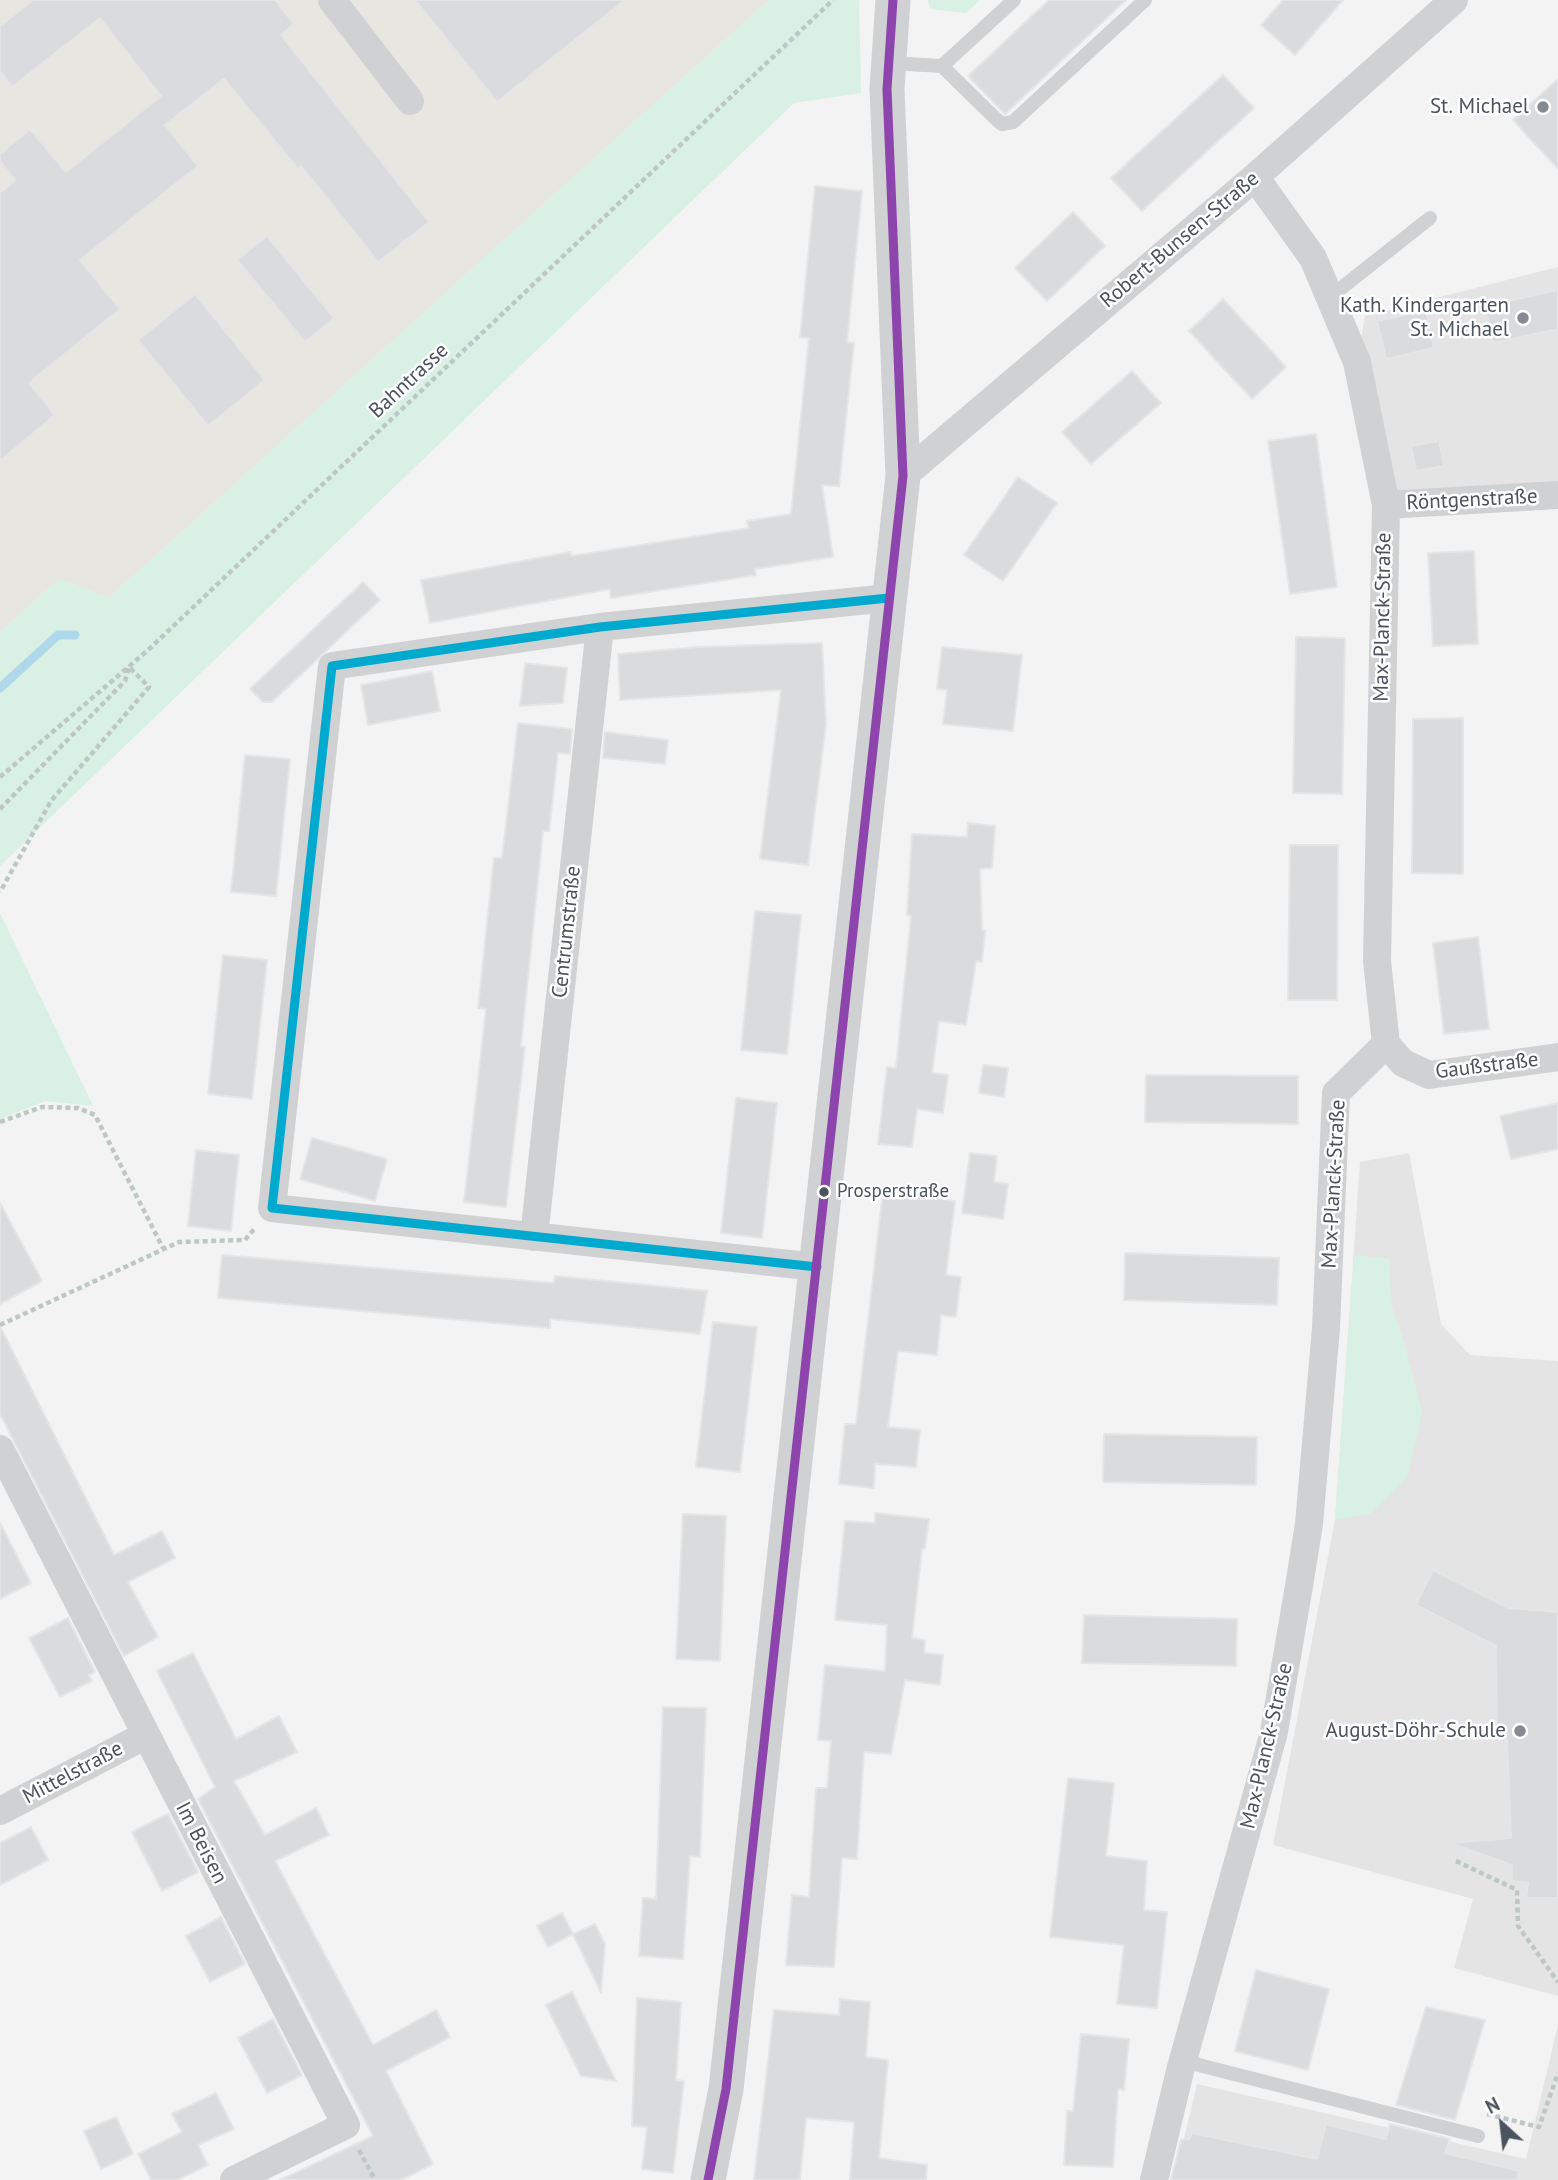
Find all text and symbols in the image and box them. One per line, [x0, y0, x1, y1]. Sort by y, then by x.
place label: St. Michael [1430, 94, 1529, 120]
marker: St. Michael [1535, 99, 1551, 115]
street label: Robert-Bunsen-Straße [1096, 166, 1264, 314]
place label: Kath. Kindergarten St. Michael [1340, 293, 1509, 343]
marker: Kath. Kindergarten St. Michael [1515, 310, 1531, 326]
street label: Bahntrasse [364, 338, 454, 424]
street label: Röntgenstraße [1406, 484, 1538, 516]
street label: Max-Planck-Straße [1369, 532, 1397, 702]
street label: Centrumstraße [548, 865, 586, 999]
street label: Gaußstraße [1434, 1047, 1540, 1085]
street label: Max-Planck-Straße [1317, 1099, 1351, 1269]
place label: Prosperstraße [837, 1181, 949, 1203]
marker: Prosperstraße [817, 1185, 831, 1199]
street label: Max-Planck-Straße [1236, 1661, 1298, 1831]
place label: August-Döhr-Schule [1326, 1718, 1506, 1744]
marker: August-Döhr-Schule [1512, 1723, 1528, 1739]
street label: Mittelstraße [19, 1736, 127, 1810]
street label: Im Beisen [170, 1798, 232, 1888]
north arrow [1467, 2089, 1537, 2159]
text: N [1481, 2092, 1503, 2119]

